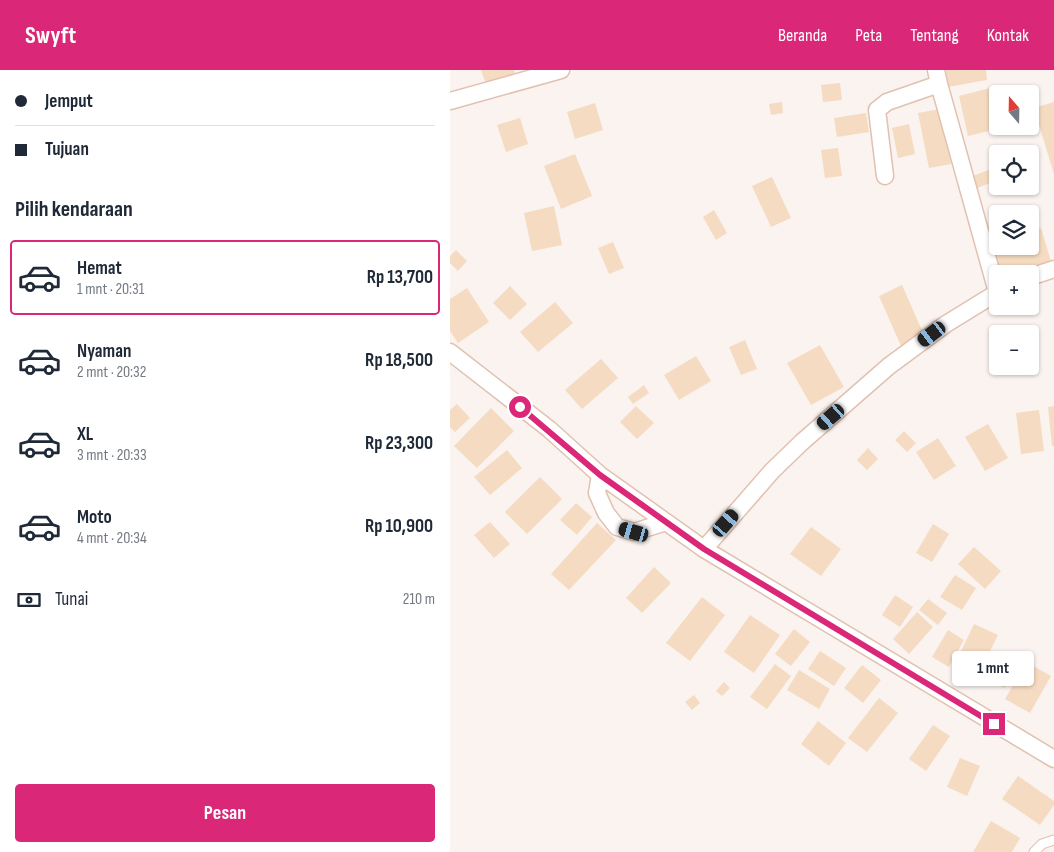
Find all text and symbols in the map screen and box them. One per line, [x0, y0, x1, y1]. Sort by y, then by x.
text: Swyft [25, 21, 76, 50]
text: Beranda [778, 25, 827, 46]
text: Peta [855, 25, 882, 46]
text: Tentang [910, 25, 959, 46]
text: Kontak [987, 25, 1029, 46]
north arrow [989, 85, 1039, 135]
map controls [989, 85, 1039, 375]
text: Jemput [45, 90, 93, 113]
text: Tujuan [45, 138, 89, 161]
button: locate [989, 145, 1039, 195]
text: Pilih kendaraan [15, 196, 133, 223]
button: layers [989, 205, 1039, 255]
icon: car [17, 255, 62, 300]
text: Hemat [77, 257, 122, 280]
button: + [989, 265, 1039, 315]
text: Rp 13,700 [367, 266, 433, 289]
text: 1 mnt · 20:31 [77, 280, 144, 299]
car [915, 319, 948, 349]
button: − [989, 325, 1039, 375]
icon: car [17, 338, 62, 383]
text: Nyaman [77, 340, 131, 363]
text: Rp 18,500 [365, 349, 433, 372]
text: 2 mnt · 20:32 [77, 363, 146, 382]
route start [509, 396, 531, 418]
car [814, 401, 847, 433]
icon: car [17, 421, 62, 466]
text: XL [77, 423, 93, 446]
text: Rp 23,300 [365, 432, 433, 455]
text: 3 mnt · 20:33 [77, 446, 147, 465]
icon: car [17, 504, 62, 549]
text: Moto [77, 506, 112, 529]
car [710, 507, 741, 539]
text: Rp 10,900 [365, 515, 433, 538]
car [617, 521, 650, 543]
text: 4 mnt · 20:34 [77, 529, 147, 548]
icon: cash [15, 586, 43, 614]
text: Tunai [55, 588, 88, 611]
text: 210 m [403, 590, 435, 609]
callout: 1 mnt [953, 652, 1035, 686]
text: 1 mnt [977, 659, 1009, 678]
route end [983, 713, 1005, 735]
button: Pesan [15, 784, 435, 842]

